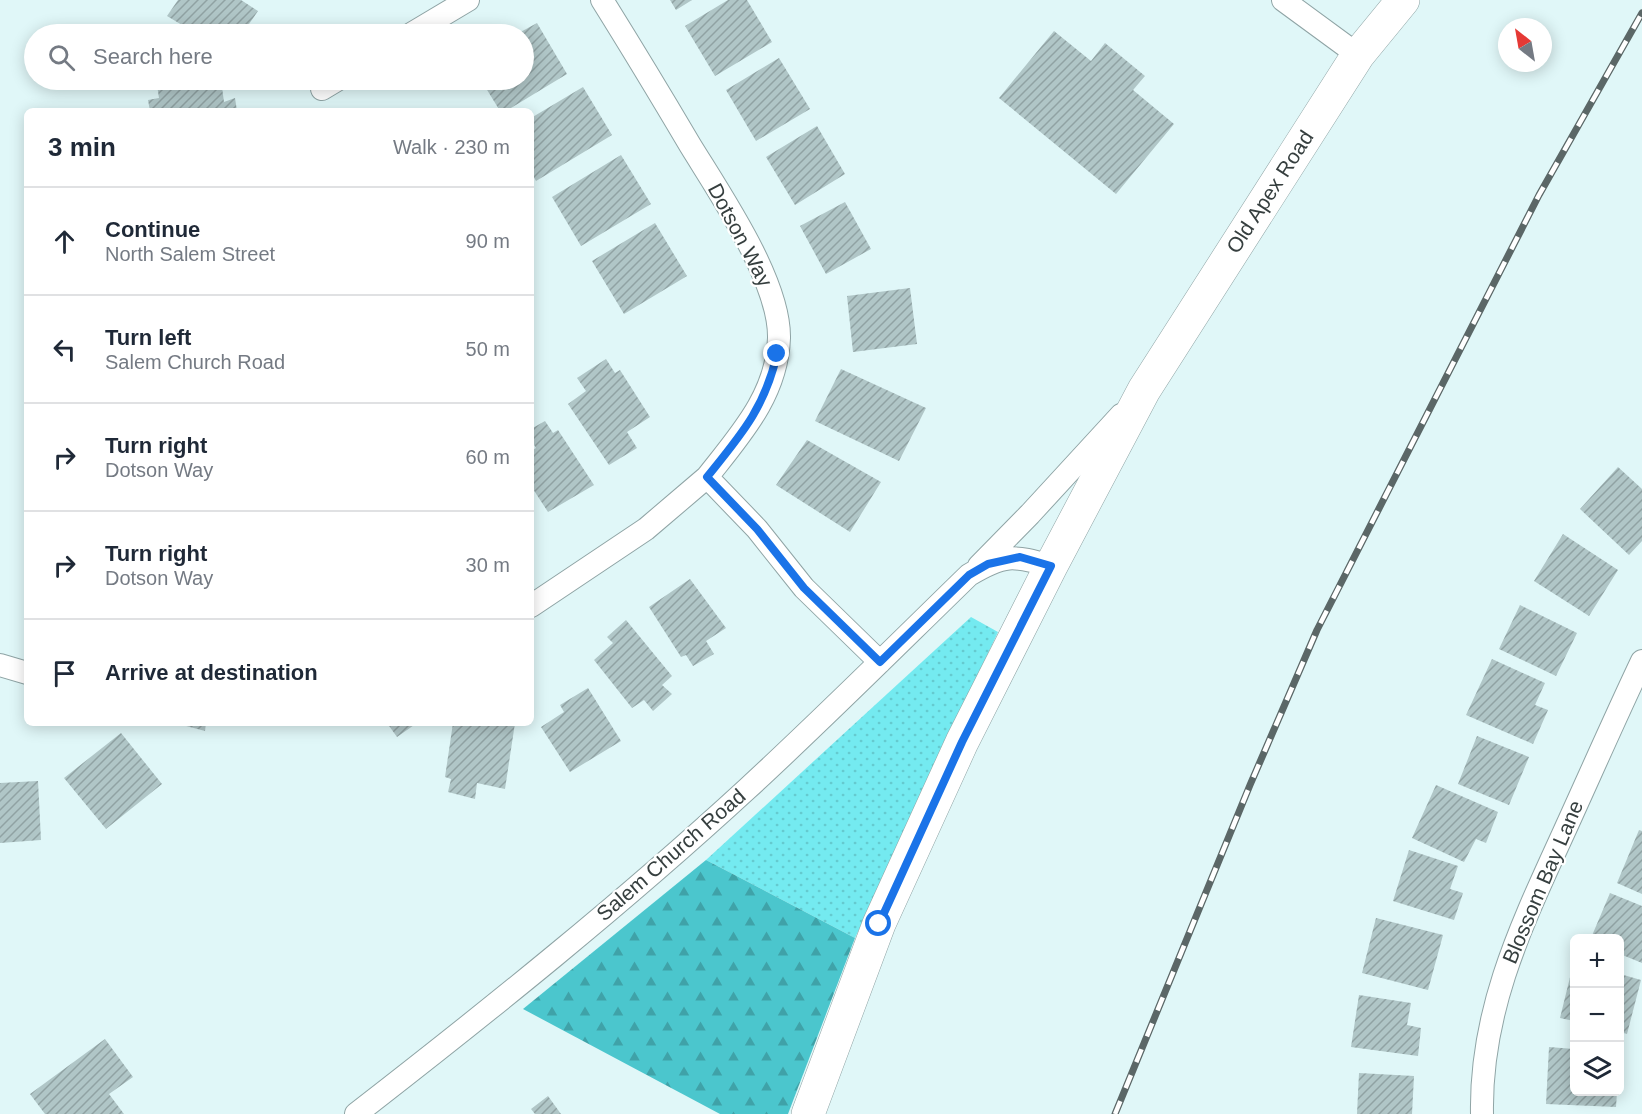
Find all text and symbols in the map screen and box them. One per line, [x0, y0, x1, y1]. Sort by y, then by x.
north arrow [1498, 18, 1552, 72]
search box [24, 24, 534, 90]
icon: search [45, 41, 78, 74]
text: Search here [93, 44, 213, 69]
street label: Old Apex Road [1221, 126, 1318, 257]
text: 3 min [48, 132, 116, 162]
text: Walk · 230 m [393, 136, 510, 158]
street label: Dotson Way [704, 179, 777, 291]
text: Continue [105, 217, 200, 242]
icon: ahead [48, 225, 81, 258]
text: 90 m [466, 230, 510, 252]
text: North Salem Street [105, 243, 275, 265]
text: Turn left [105, 325, 191, 350]
icon: left [48, 333, 81, 366]
text: 50 m [466, 338, 510, 360]
route end [763, 340, 789, 366]
text: Salem Church Road [105, 351, 285, 373]
text: Turn right [105, 433, 207, 458]
icon: right [48, 441, 81, 474]
text: 60 m [466, 446, 510, 468]
text: Dotson Way [105, 459, 213, 481]
text: Turn right [105, 541, 207, 566]
icon: right [48, 549, 81, 582]
text: 30 m [466, 554, 510, 576]
text: Dotson Way [105, 567, 213, 589]
icon: arrive [48, 657, 81, 690]
text: Arrive at destination [105, 660, 318, 685]
street label: Salem Church Road [592, 784, 750, 925]
street label: Blossom Bay Lane [1498, 797, 1587, 967]
route start [865, 910, 891, 936]
map controls [1570, 934, 1624, 1096]
button: + [1570, 934, 1624, 988]
button: − [1570, 988, 1624, 1042]
button: layers [1570, 1042, 1624, 1096]

